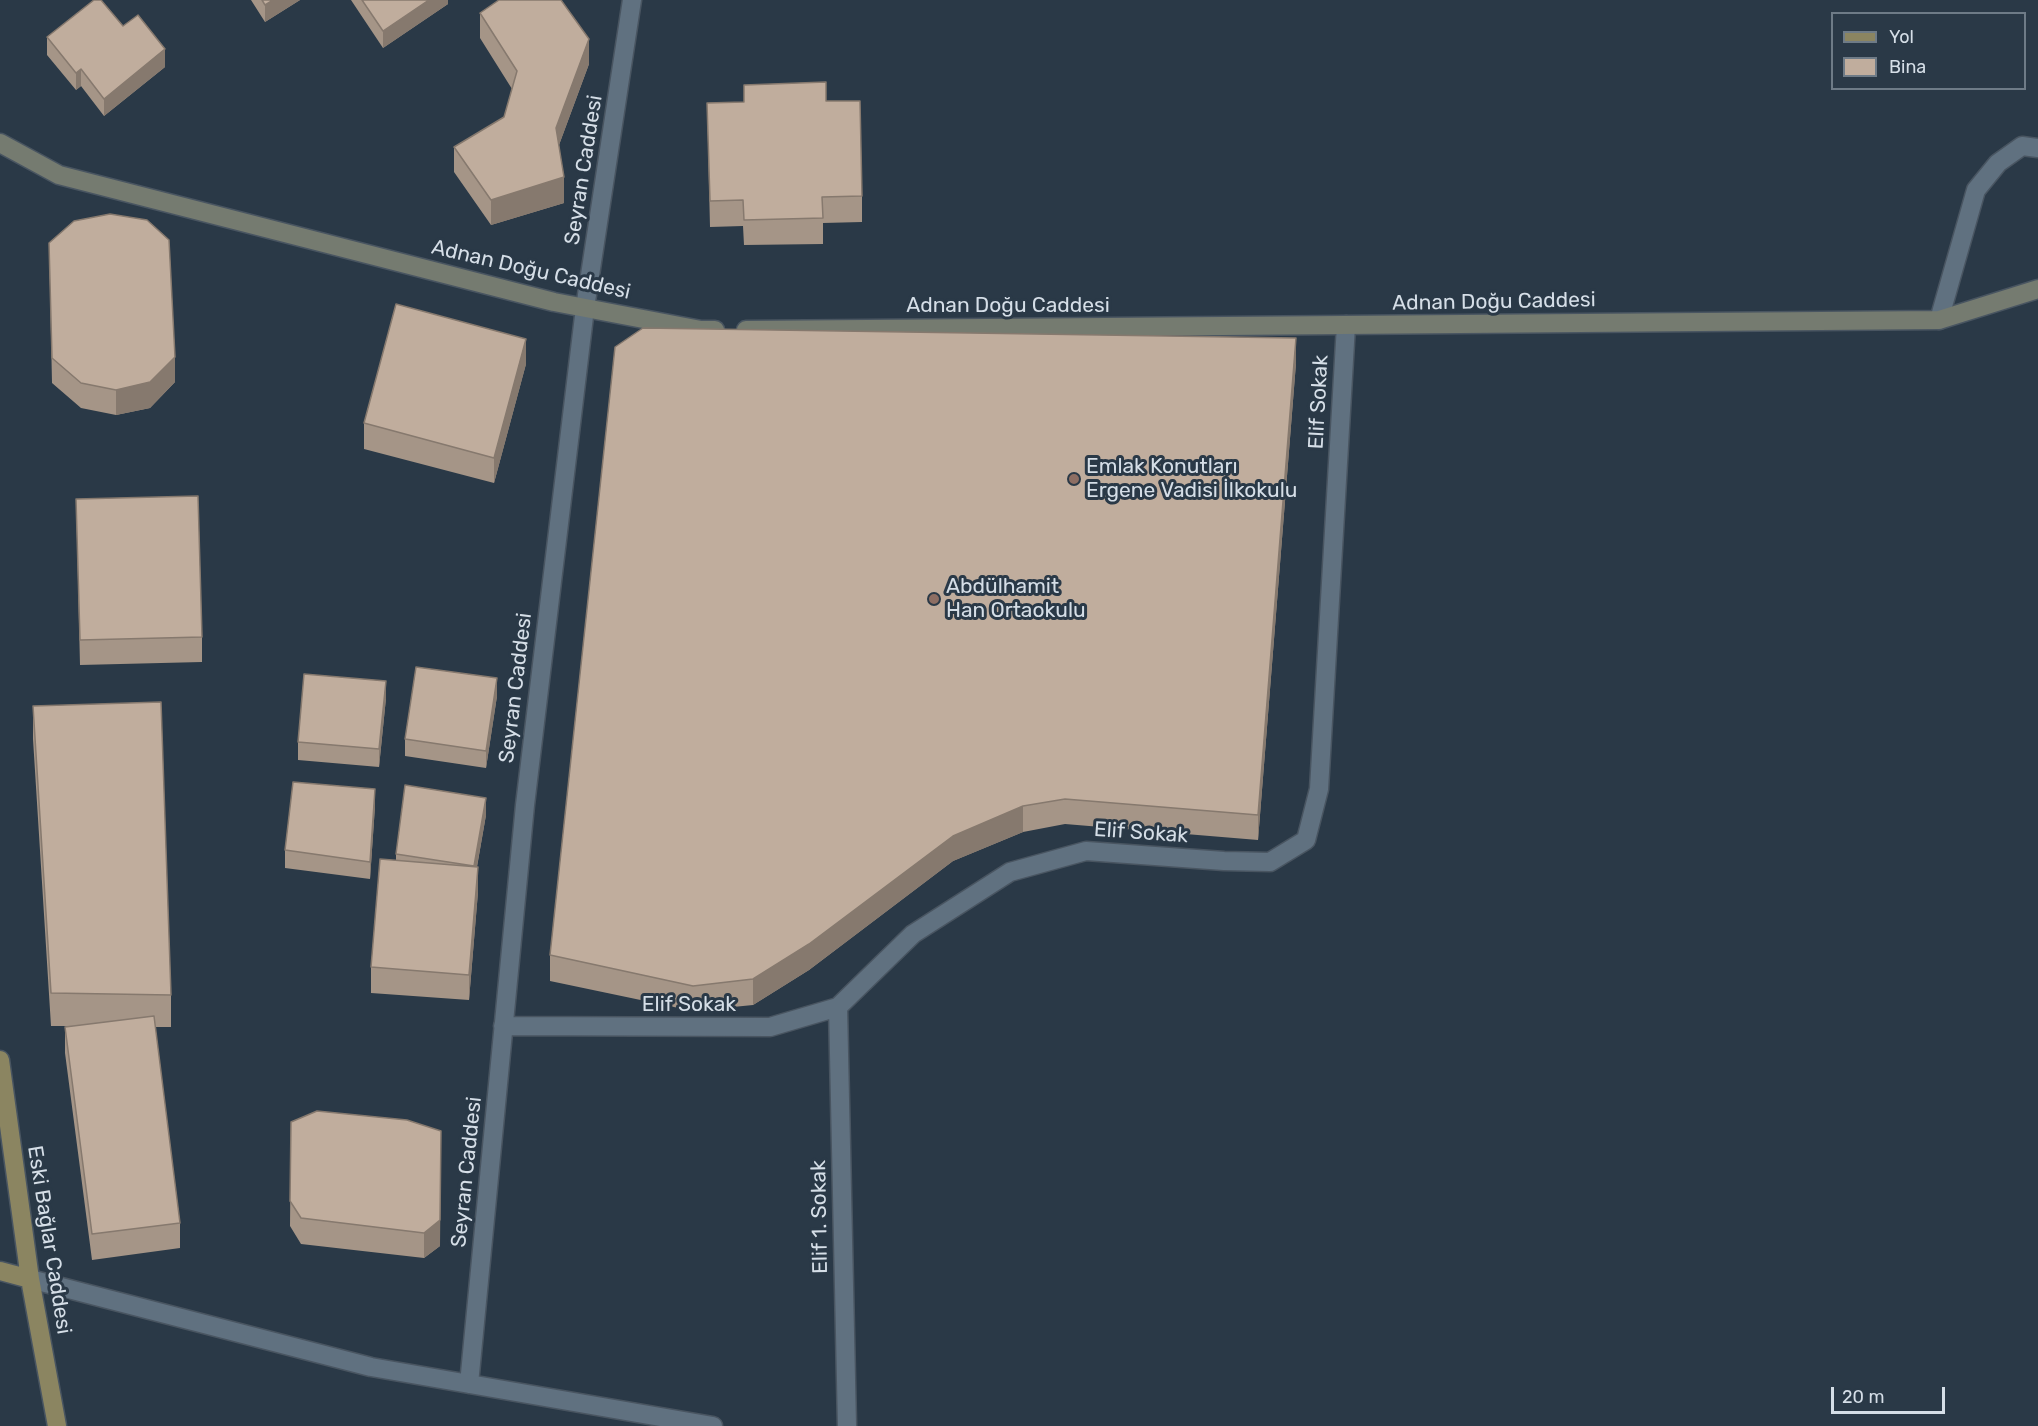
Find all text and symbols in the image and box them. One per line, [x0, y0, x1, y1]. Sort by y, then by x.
legend [1831, 12, 2026, 90]
text: Yol [1889, 26, 1914, 48]
text: Bina [1889, 56, 1926, 78]
street label: Seyran Caddesi [560, 93, 608, 247]
street label: Adnan Doğu Caddesi [429, 235, 633, 305]
street label: Adnan Doğu Caddesi [1392, 288, 1596, 316]
street label: Adnan Doğu Caddesi [906, 293, 1110, 319]
street label: Elif Sokak [1304, 354, 1334, 450]
place label: Emlak Konutları Ergene Vadisi İlkokulu [1086, 454, 1298, 504]
marker: Emlak Konutları Ergene Vadisi İlkokulu [1067, 472, 1081, 486]
place label: Abdülhamit Han Ortaokulu [946, 574, 1086, 624]
marker: Abdülhamit Han Ortaokulu [927, 592, 941, 606]
street label: Seyran Caddesi [494, 611, 538, 765]
street label: Elif Sokak [1093, 817, 1189, 849]
street label: Elif Sokak [642, 992, 736, 1018]
street label: Seyran Caddesi [447, 1095, 487, 1249]
street label: Eski Bağlar Caddesi [22, 1144, 76, 1336]
street label: Elif 1. Sokak [806, 1160, 834, 1274]
scale bar [1834, 1375, 1948, 1413]
text: 20 m [1842, 1386, 1884, 1408]

